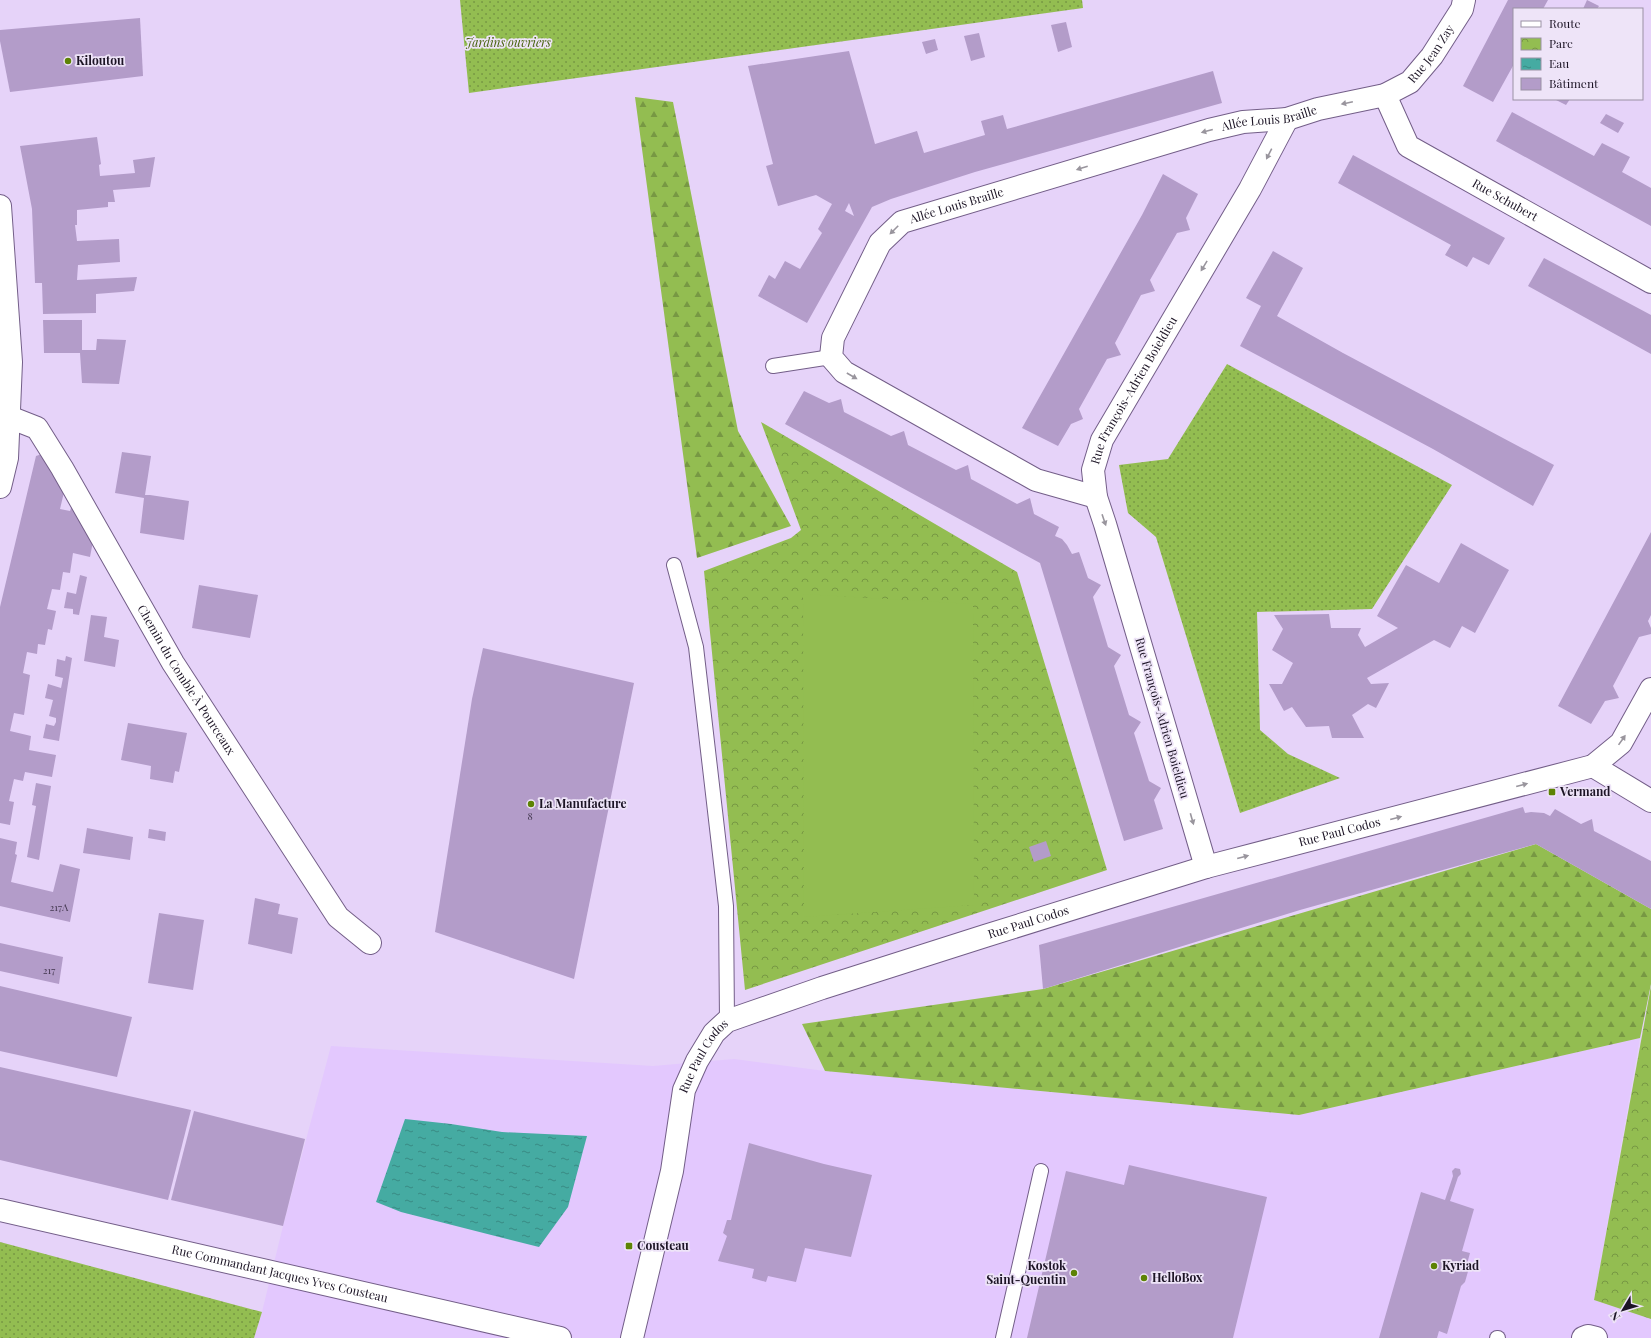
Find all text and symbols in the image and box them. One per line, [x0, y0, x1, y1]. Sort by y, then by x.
legend [1513, 8, 1643, 100]
text: Route [1549, 15, 1581, 31]
street label: Rue Jean Zay [1404, 21, 1457, 86]
park label: Jardins ouvriers [465, 34, 551, 50]
text: Parc [1549, 35, 1573, 51]
place label: Kiloutou [76, 52, 125, 68]
text: Eau [1549, 55, 1569, 71]
marker: Kiloutou [63, 56, 73, 66]
text: Bâtiment [1549, 75, 1599, 91]
street label: Allée Louis Braille [1219, 101, 1319, 134]
one-way arrow [1340, 101, 1353, 107]
one-way arrow [1201, 128, 1213, 134]
one-way arrow [1265, 148, 1272, 159]
one-way arrow [1076, 165, 1088, 171]
street label: Rue Schubert [1470, 175, 1542, 224]
street label: Allée Louis Braille [907, 183, 1005, 227]
one-way arrow [889, 225, 898, 235]
one-way arrow [1200, 261, 1208, 271]
street label: Rue François-Adrien Boieldieu [1086, 313, 1180, 466]
one-way arrow [846, 373, 858, 379]
one-way arrow [1101, 514, 1107, 526]
street label: Chemin du Comble À Pourceaux [134, 601, 240, 758]
street label: Rue François-Adrien Boieldieu [1132, 635, 1194, 800]
one-way arrow [1618, 735, 1626, 745]
one-way arrow [1516, 781, 1528, 787]
place label: Vermand [1559, 783, 1610, 799]
marker: Vermand [1547, 787, 1557, 797]
place label: La Manufacture [539, 795, 627, 811]
marker: La Manufacture [526, 799, 536, 809]
house number: 8 [527, 809, 533, 823]
street label: Rue Paul Codos [1297, 813, 1382, 850]
one-way arrow [1189, 814, 1195, 826]
one-way arrow [1390, 814, 1403, 820]
one-way arrow [1237, 854, 1250, 860]
house number: 217A [50, 900, 69, 914]
street label: Rue Paul Codos [986, 901, 1071, 942]
house number: 217 [43, 963, 55, 977]
street label: Rue Paul Codos [675, 1015, 731, 1095]
place label: Cousteau [637, 1237, 690, 1253]
street label: Rue Commandant Jacques Yves Cousteau [170, 1241, 390, 1305]
marker: Cousteau [624, 1241, 634, 1251]
place label: Kostok Saint-Quentin [986, 1257, 1067, 1287]
place label: Kyriad [1442, 1257, 1479, 1273]
marker: Kyriad [1429, 1261, 1439, 1271]
marker: Kostok Saint-Quentin [1069, 1268, 1079, 1278]
place label: HelloBox [1152, 1269, 1203, 1285]
marker: HelloBox [1139, 1273, 1149, 1283]
north arrow [1603, 1290, 1643, 1330]
text: N [1606, 1309, 1623, 1324]

